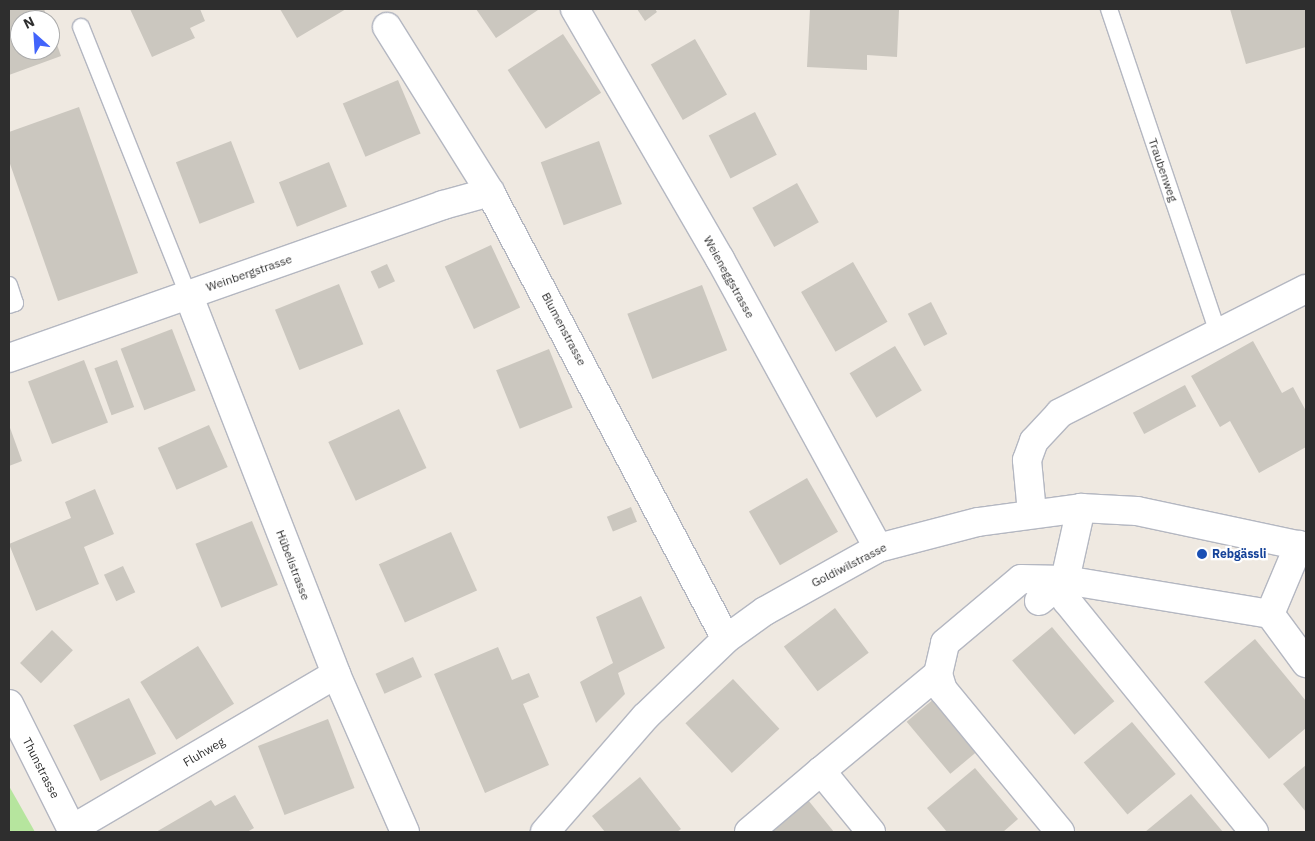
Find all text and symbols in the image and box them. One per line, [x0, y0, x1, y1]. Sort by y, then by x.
north arrow [10, 10, 60, 60]
text: N [20, 12, 37, 33]
street label: Traubenweg [1145, 136, 1181, 204]
street label: Weieneggstrasse [700, 233, 758, 321]
street label: Weinbergstrasse [204, 252, 294, 294]
street label: Blumenstrasse [539, 290, 589, 368]
street label: Hübelistrasse [273, 528, 313, 602]
street label: Goldiwilstrasse [809, 540, 889, 590]
place label: Rebgässli [1212, 547, 1266, 561]
marker: Rebgässli [1196, 548, 1208, 560]
street label: Fluhweg [181, 734, 227, 770]
street label: Thunstrasse [20, 735, 62, 801]

